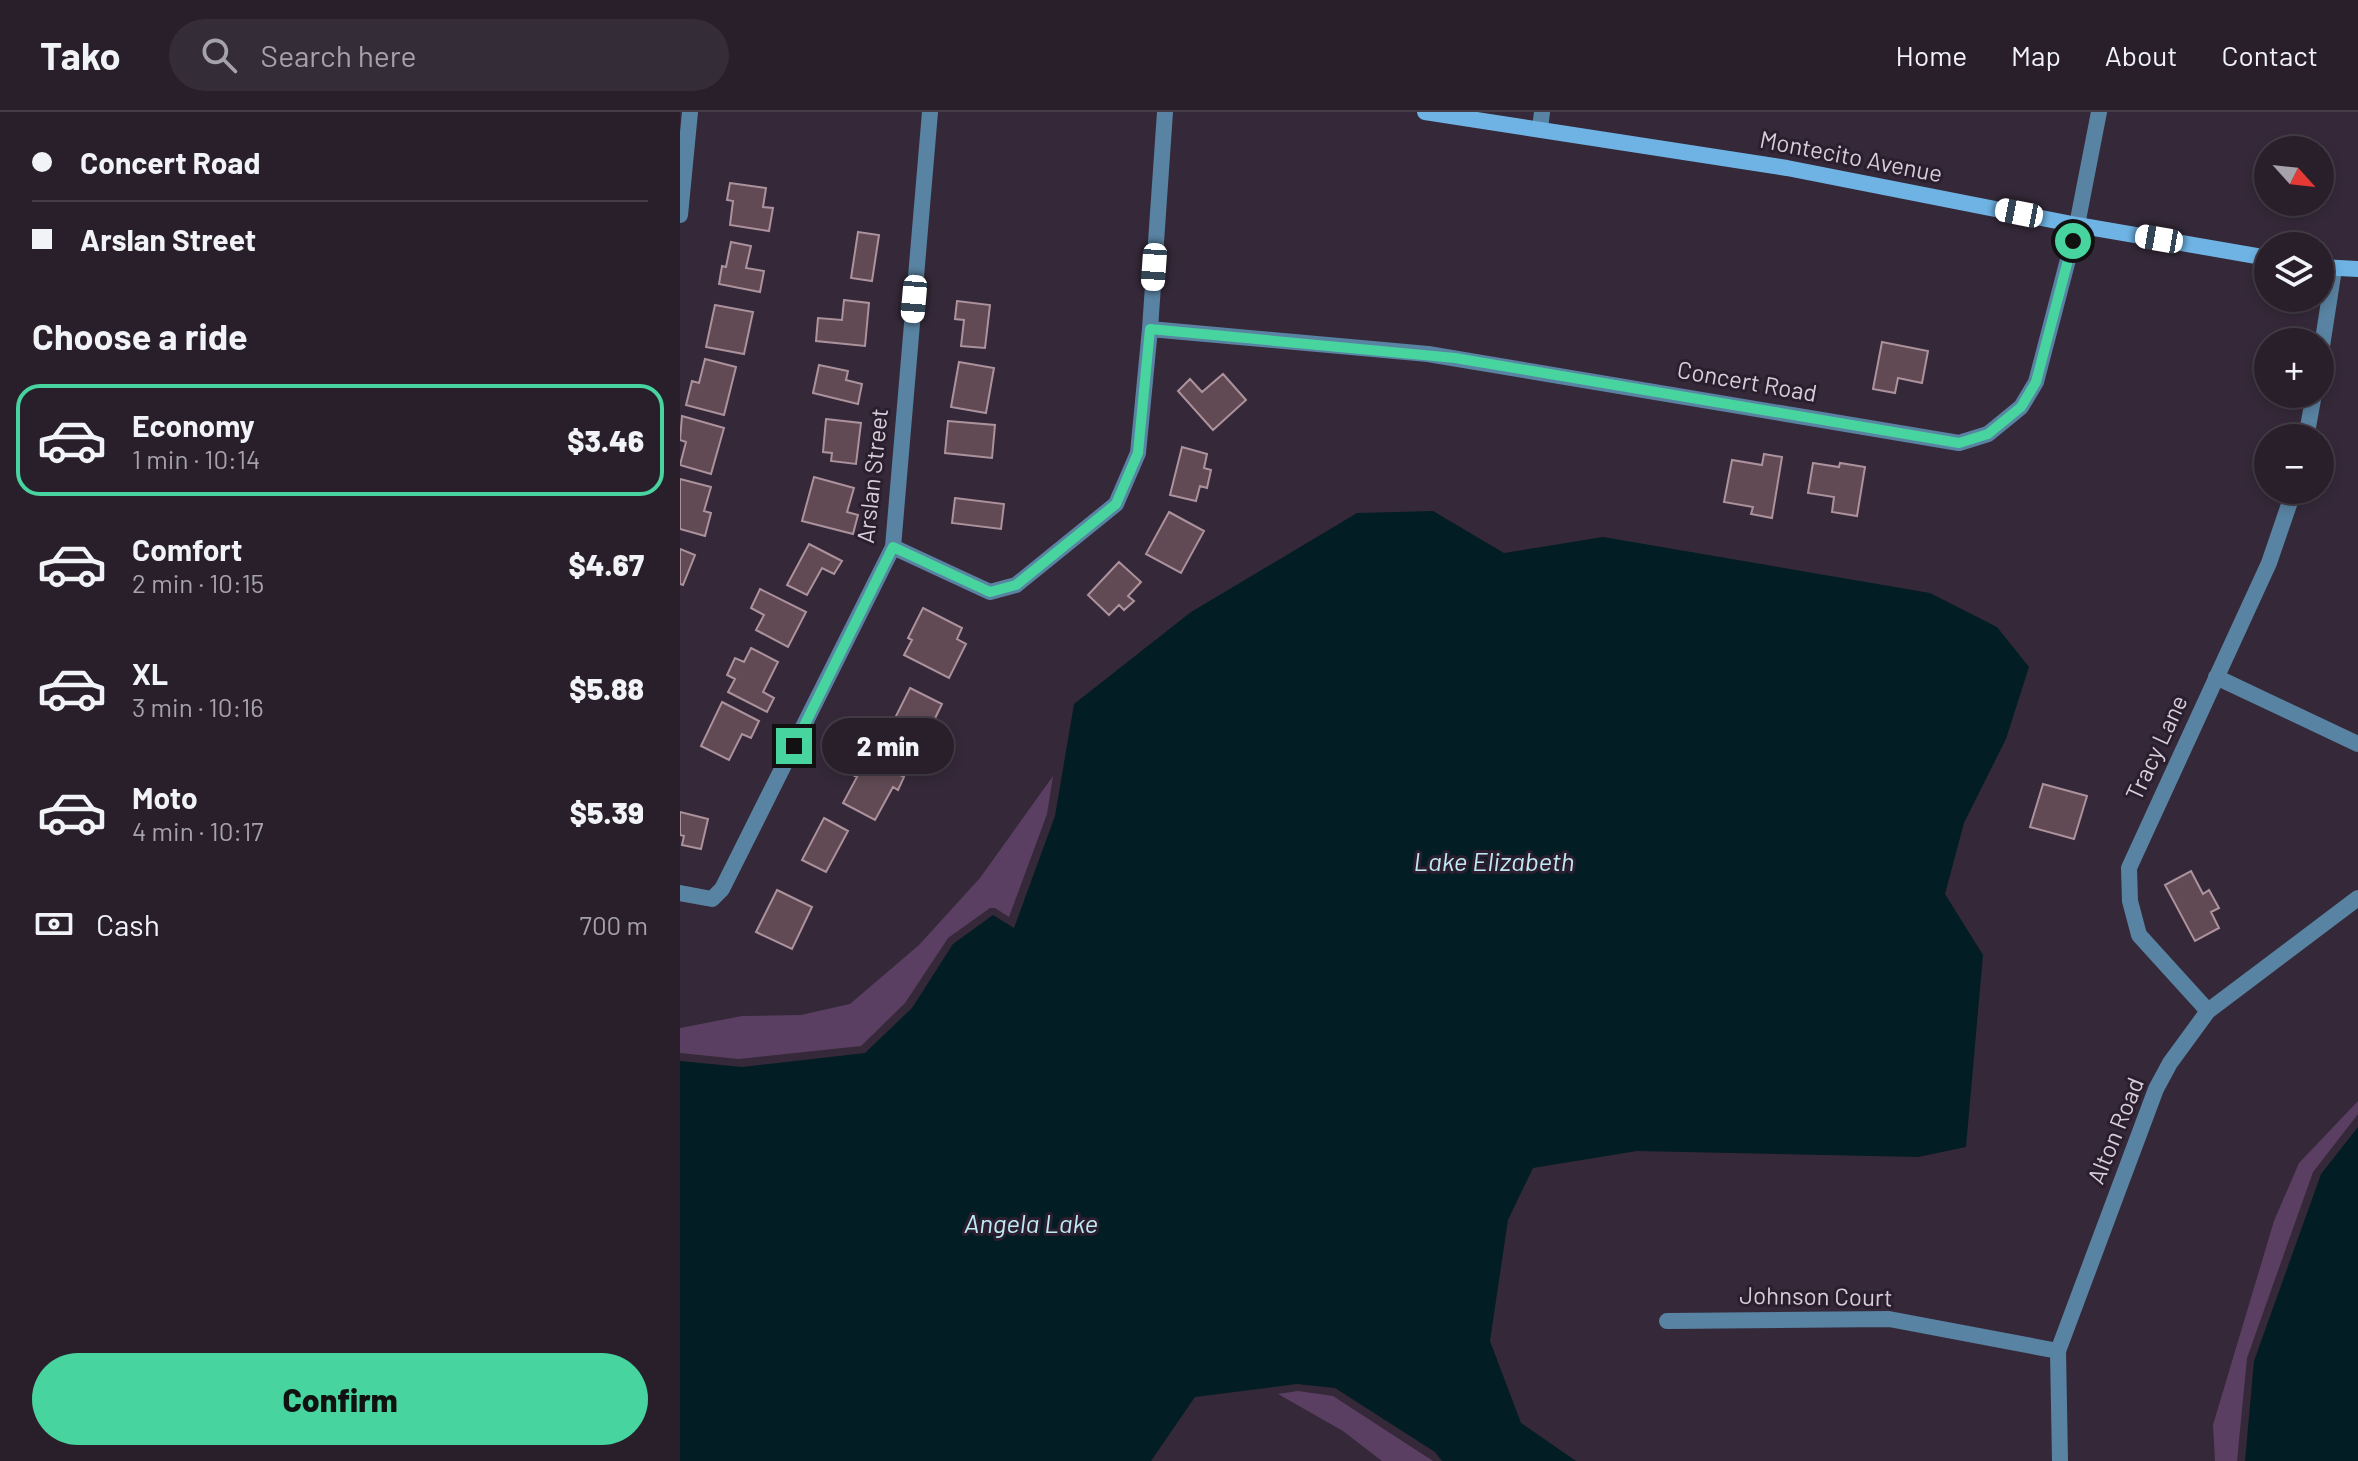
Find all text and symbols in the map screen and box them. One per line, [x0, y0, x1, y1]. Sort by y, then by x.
search box [169, 19, 729, 91]
text: Tako [40, 32, 121, 78]
icon: search [197, 33, 241, 77]
text: Search here [261, 37, 417, 73]
text: Home [1896, 38, 1967, 72]
text: Map [2011, 38, 2061, 72]
text: About [2105, 38, 2177, 72]
text: Contact [2221, 38, 2318, 72]
street label: Montecito Avenue [1757, 124, 1945, 187]
north arrow [2254, 136, 2334, 216]
map controls [2254, 136, 2334, 504]
text: Concert Road [80, 144, 260, 180]
car [1993, 197, 2045, 229]
text: Arslan Street [80, 221, 256, 257]
route start [2055, 223, 2091, 259]
car [2133, 223, 2185, 255]
button: layers [2254, 232, 2334, 312]
car [1140, 242, 1168, 292]
car [900, 274, 928, 324]
text: Choose a ride [32, 314, 248, 357]
button: + [2254, 328, 2334, 408]
street label: Concert Road [1675, 354, 1819, 407]
icon: car [36, 404, 108, 476]
text: Economy [132, 407, 255, 443]
street label: Arslan Street [850, 407, 893, 545]
text: $3.46 [567, 422, 644, 458]
button: − [2254, 424, 2334, 504]
text: 1 min · 10:14 [132, 443, 260, 474]
icon: car [36, 528, 108, 600]
text: Comfort [132, 531, 242, 567]
text: $4.67 [569, 546, 644, 582]
text: 2 min · 10:15 [132, 567, 264, 598]
icon: car [36, 652, 108, 724]
text: XL [132, 655, 168, 691]
text: $5.88 [569, 670, 644, 706]
street label: Tracy Lane [2119, 690, 2193, 805]
text: 3 min · 10:16 [132, 691, 264, 722]
callout: 2 min [822, 718, 954, 774]
route end [776, 728, 812, 764]
text: 2 min [857, 730, 919, 761]
icon: car [36, 776, 108, 848]
text: Moto [132, 779, 198, 815]
text: $5.39 [570, 794, 644, 830]
text: 4 min · 10:17 [132, 815, 264, 846]
water label: Lake Elizabeth [1414, 845, 1574, 876]
icon: cash [32, 902, 76, 946]
text: Cash [96, 906, 160, 942]
text: 700 m [580, 909, 648, 940]
street label: Alton Road [2080, 1073, 2149, 1188]
water label: Angela Lake [964, 1207, 1098, 1238]
street label: Johnson Court [1739, 1280, 1893, 1311]
button: Confirm [32, 1353, 648, 1445]

